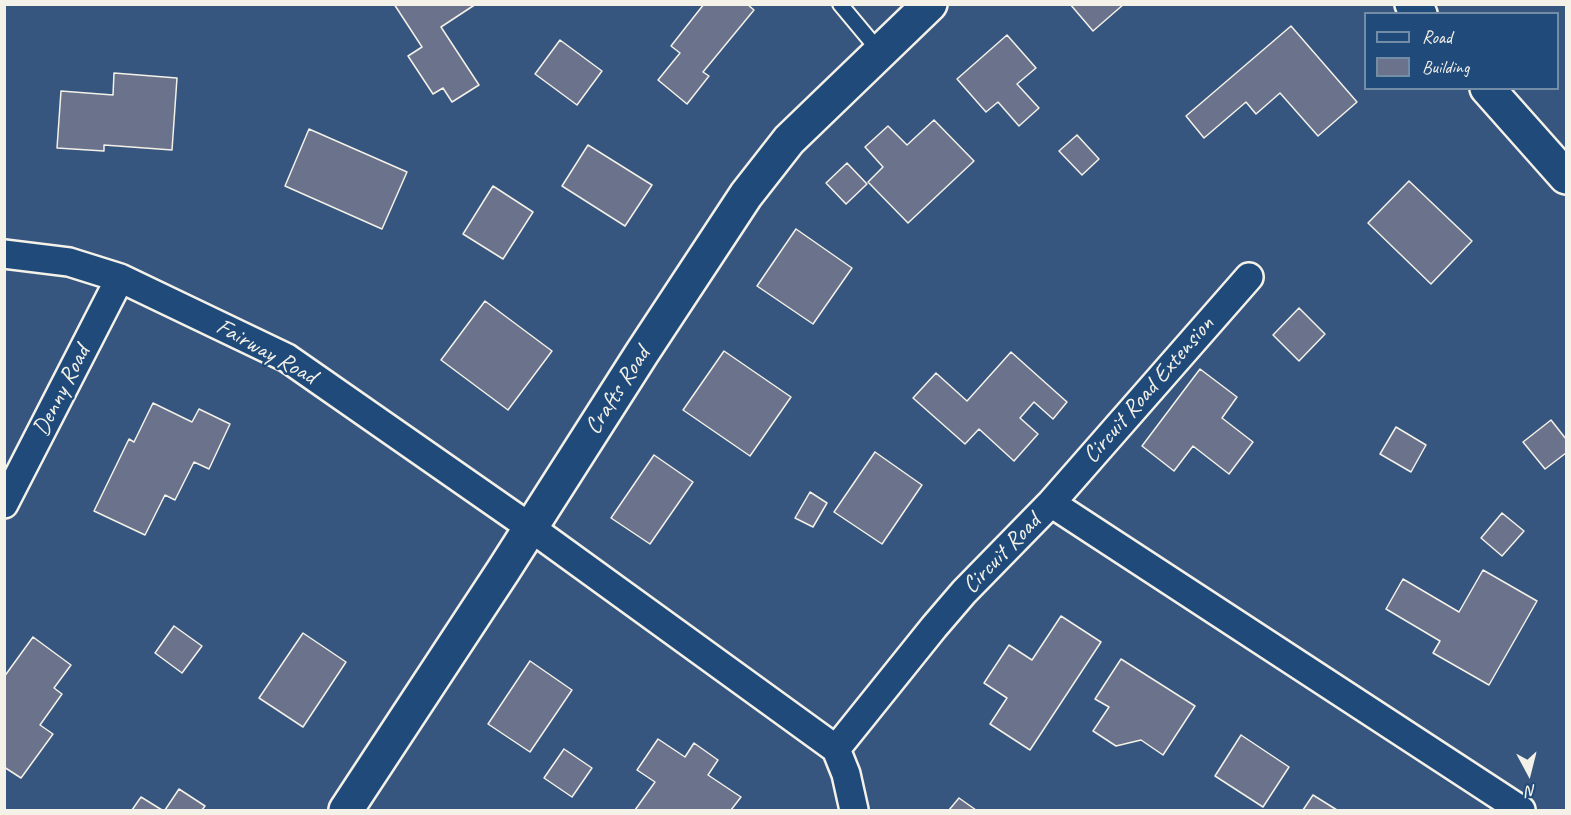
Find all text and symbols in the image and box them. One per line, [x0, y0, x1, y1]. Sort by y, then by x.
legend [1364, 12, 1559, 90]
text: Road [1422, 26, 1452, 48]
text: Building [1422, 56, 1469, 78]
street label: Circuit Road Extension [1077, 311, 1221, 469]
street label: Fairway Road [211, 313, 321, 391]
street label: Denny Road [27, 341, 97, 441]
street label: Crafts Road [579, 342, 657, 440]
street label: Circuit Road [957, 508, 1047, 600]
north arrow [1499, 743, 1559, 803]
text: N [1525, 780, 1537, 801]

